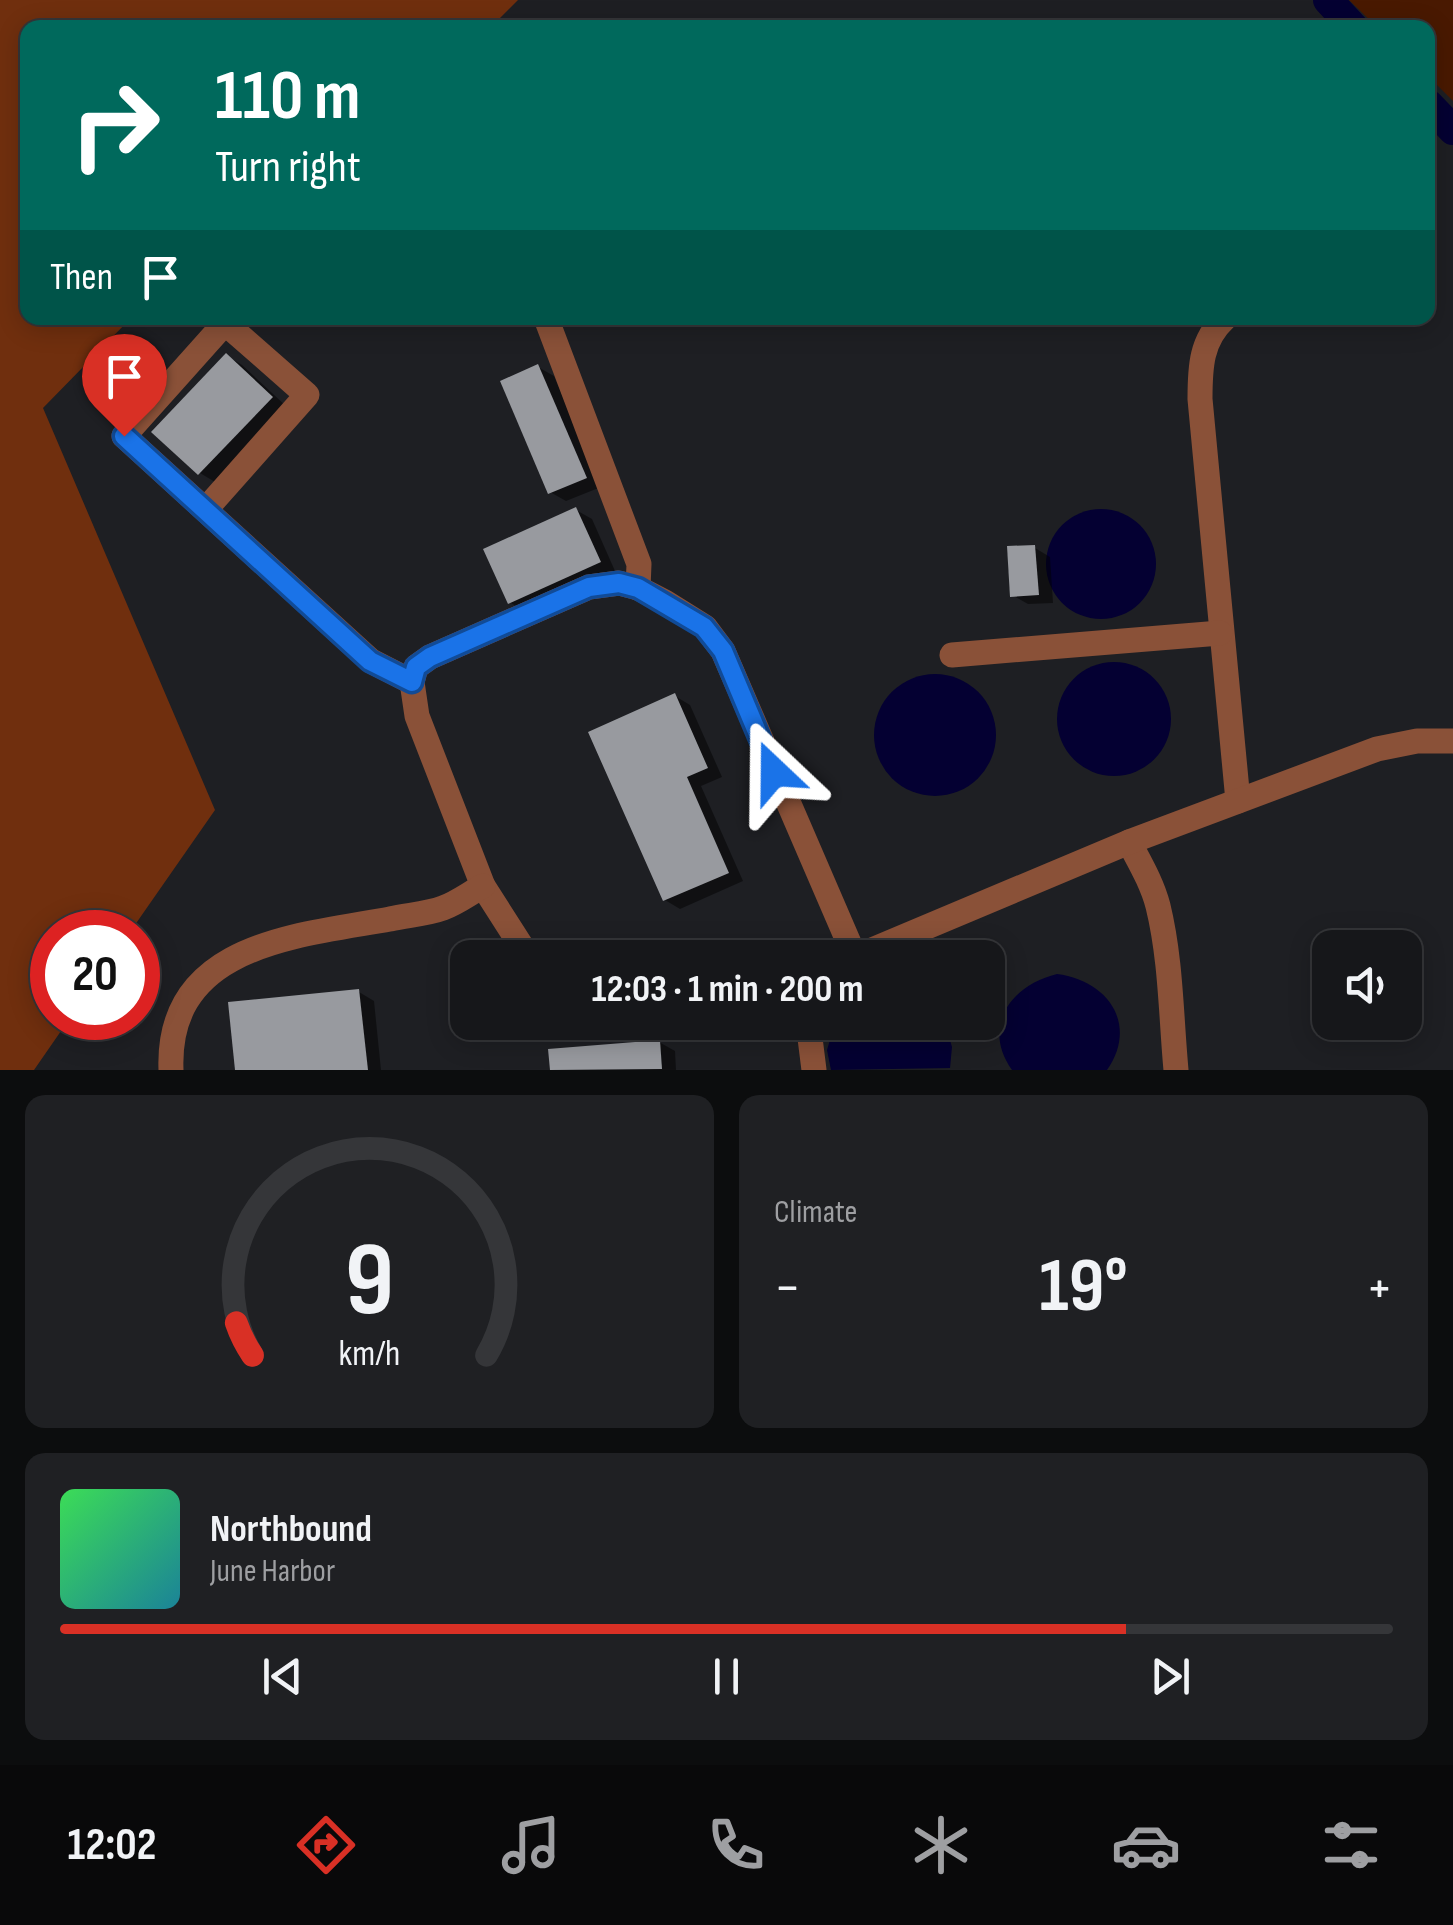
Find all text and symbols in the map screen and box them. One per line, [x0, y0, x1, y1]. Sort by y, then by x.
text: 110 m [215, 55, 361, 139]
icon: right [50, 60, 180, 190]
text: Turn right [215, 140, 361, 195]
icon: arrive [133, 250, 188, 305]
text: Then [50, 255, 113, 300]
pin [82, 334, 167, 437]
icon: arrive [97, 349, 152, 404]
position arrow [722, 720, 826, 824]
speed limit sign: 20 [30, 910, 160, 1040]
map controls [1312, 930, 1422, 1040]
button: sound [1312, 930, 1422, 1040]
text: 12:03 · 1 min · 200 m [591, 967, 864, 1012]
text: Climate [774, 1193, 857, 1232]
text: 9 [345, 1219, 394, 1344]
text: 19° [1039, 1242, 1128, 1333]
text: − [774, 1255, 801, 1322]
text: + [1366, 1255, 1393, 1322]
text: km/h [339, 1333, 400, 1376]
text: Northbound [210, 1507, 372, 1552]
text: June Harbor [210, 1552, 335, 1591]
icon: previous [255, 1649, 310, 1704]
icon: pause [699, 1649, 754, 1704]
icon: next [1143, 1649, 1198, 1704]
icon: directions [291, 1810, 361, 1880]
icon: music [496, 1810, 566, 1880]
icon: phone [701, 1810, 771, 1880]
icon: climate [906, 1810, 976, 1880]
icon: car [1111, 1810, 1181, 1880]
icon: filters [1316, 1810, 1386, 1880]
text: 12:02 [67, 1818, 157, 1873]

